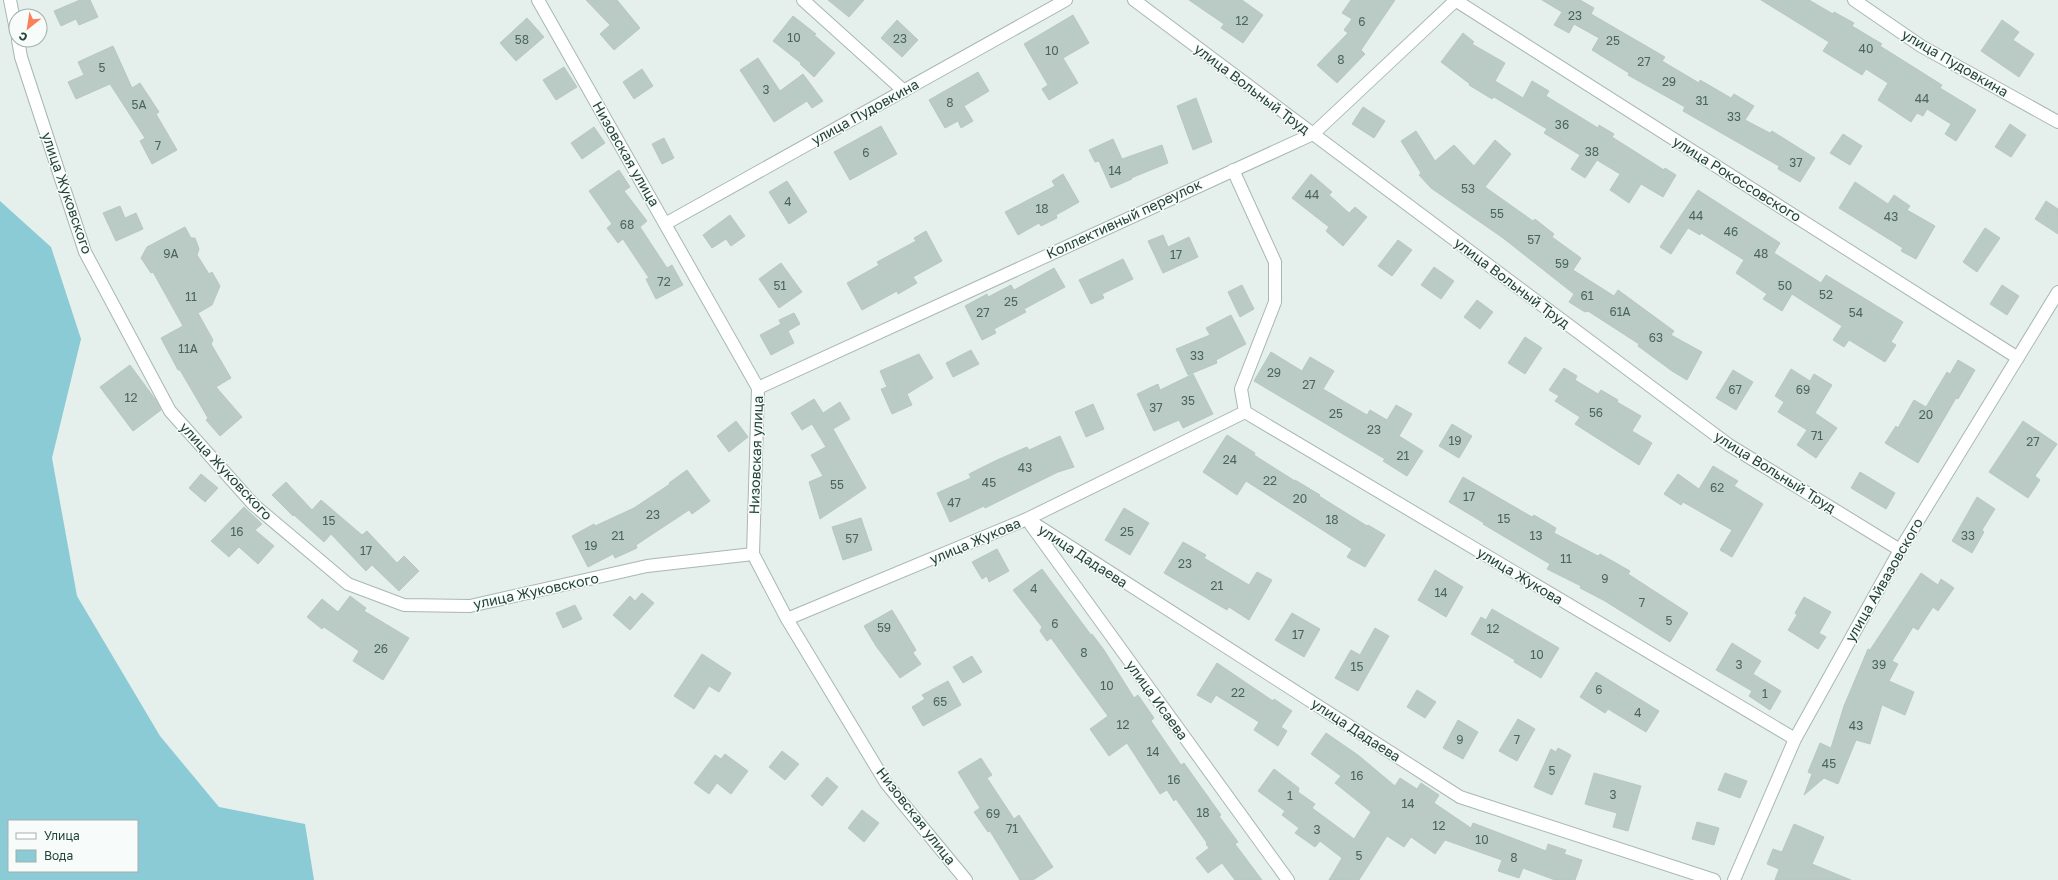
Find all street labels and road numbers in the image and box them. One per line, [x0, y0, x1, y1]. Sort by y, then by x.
street label: улица Пудовкина [1899, 25, 2012, 100]
street label: улица Вольный Труд [1191, 40, 1314, 138]
street label: улица Пудовкина [808, 75, 921, 148]
street label: Низовская улица [589, 98, 663, 209]
street label: улица Жуковского [39, 130, 96, 256]
street label: улица Рокоссовского [1670, 132, 1805, 225]
street label: Коллективный переулок [1043, 175, 1204, 262]
street label: улица Вольный Труд [1451, 234, 1574, 332]
street label: Низовская улица [745, 395, 766, 515]
street label: улица Жуковского [177, 418, 276, 523]
street label: улица Вольный Труд [1711, 427, 1840, 516]
street label: улица Жукова [927, 514, 1023, 567]
street label: улица Айвазовского [1841, 515, 1926, 645]
street label: улица Дадаева [1035, 520, 1131, 591]
street label: улица Жукова [1474, 543, 1566, 608]
street label: улица Жуковского [472, 569, 600, 612]
street label: улица Исаева [1123, 656, 1192, 743]
street label: улица Дадаева [1308, 694, 1404, 765]
street label: Низовская улица [873, 764, 960, 868]

